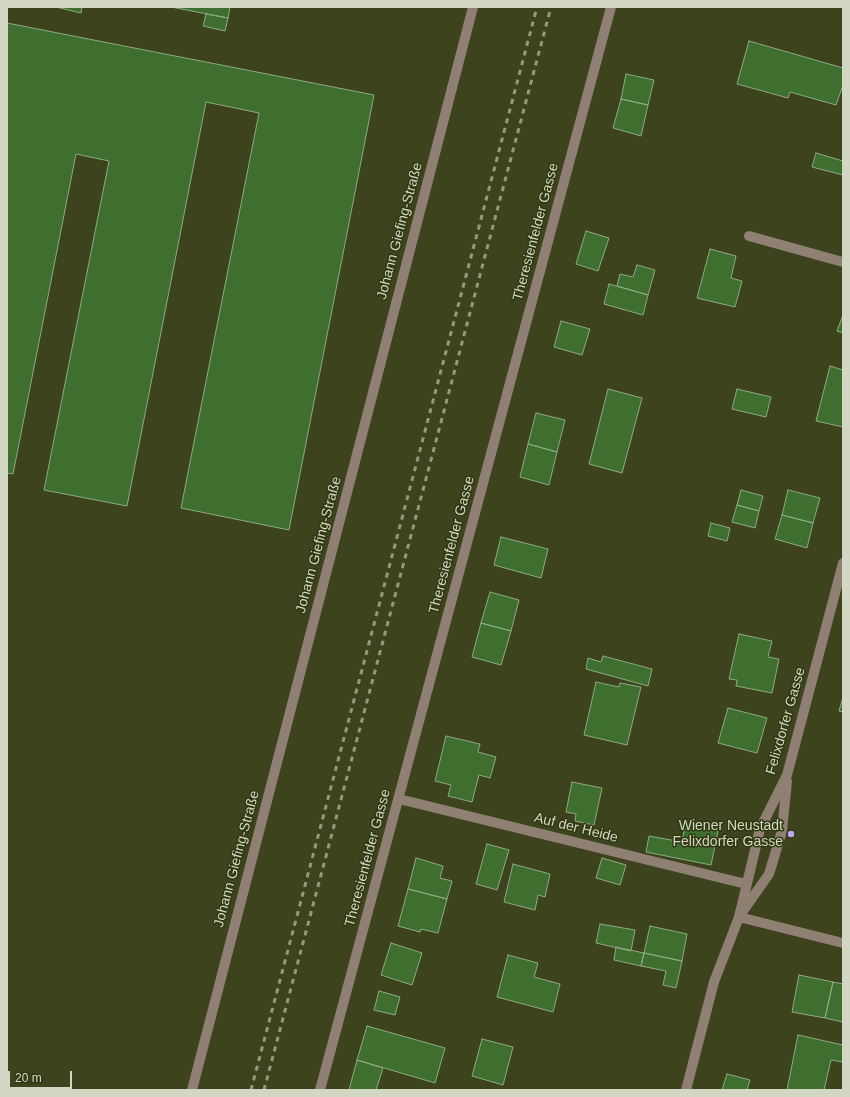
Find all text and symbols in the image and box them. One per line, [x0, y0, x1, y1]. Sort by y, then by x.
street label: Johann Giefing-Straße [374, 161, 426, 301]
street label: Theresienfelder Gasse [510, 161, 562, 303]
street label: Theresienfelder Gasse [426, 474, 478, 616]
street label: Johann Giefing-Straße [293, 475, 345, 615]
street label: Felixdorfer Gasse [763, 666, 809, 776]
street label: Theresienfelder Gasse [342, 787, 394, 929]
street label: Johann Giefing-Straße [211, 789, 263, 929]
street label: Auf der Heide [532, 809, 620, 847]
place label: Wiener Neustadt Felixdorfer Gasse [673, 818, 783, 850]
marker: Wiener Neustadt Felixdorfer Gasse [786, 829, 796, 839]
scale bar [10, 1063, 74, 1089]
text: 20 m [15, 1071, 42, 1085]

